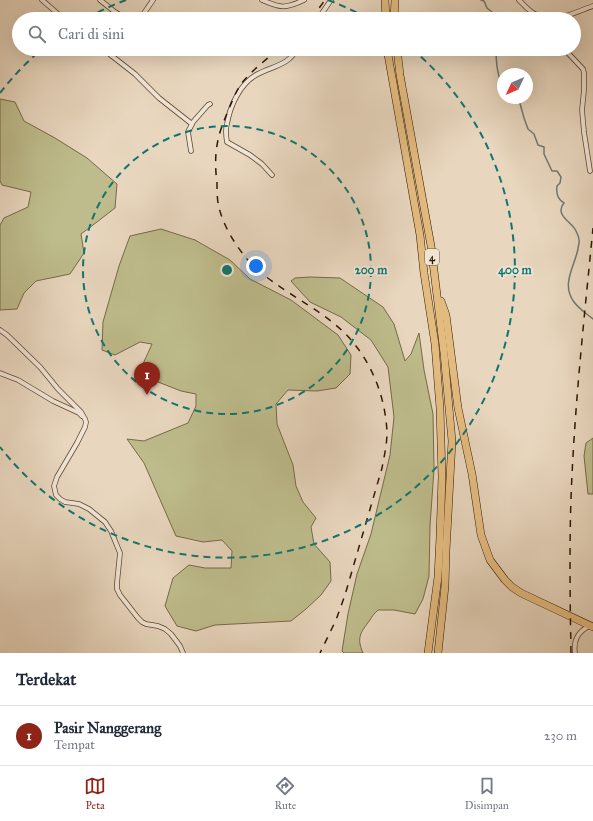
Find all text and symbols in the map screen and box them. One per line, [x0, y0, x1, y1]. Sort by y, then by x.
search box [12, 12, 581, 56]
icon: search [26, 23, 48, 45]
text: Cari di sini [58, 25, 124, 43]
north arrow [497, 68, 533, 104]
road number: 4 [425, 249, 439, 265]
your location [246, 256, 266, 276]
centre of rings [220, 263, 234, 277]
text: 200 m [355, 263, 388, 277]
text: 400 m [498, 263, 533, 278]
pin: 1 [134, 362, 160, 395]
text: Terdekat [16, 669, 76, 690]
text: Pasir Nanggerang [54, 719, 161, 737]
text: 1 [26, 728, 32, 744]
text: 230 m [544, 728, 577, 744]
text: Tempat [54, 737, 95, 753]
tab: Peta [84, 775, 106, 812]
tab: Rute [274, 775, 296, 812]
tab: Disimpan [465, 775, 509, 812]

